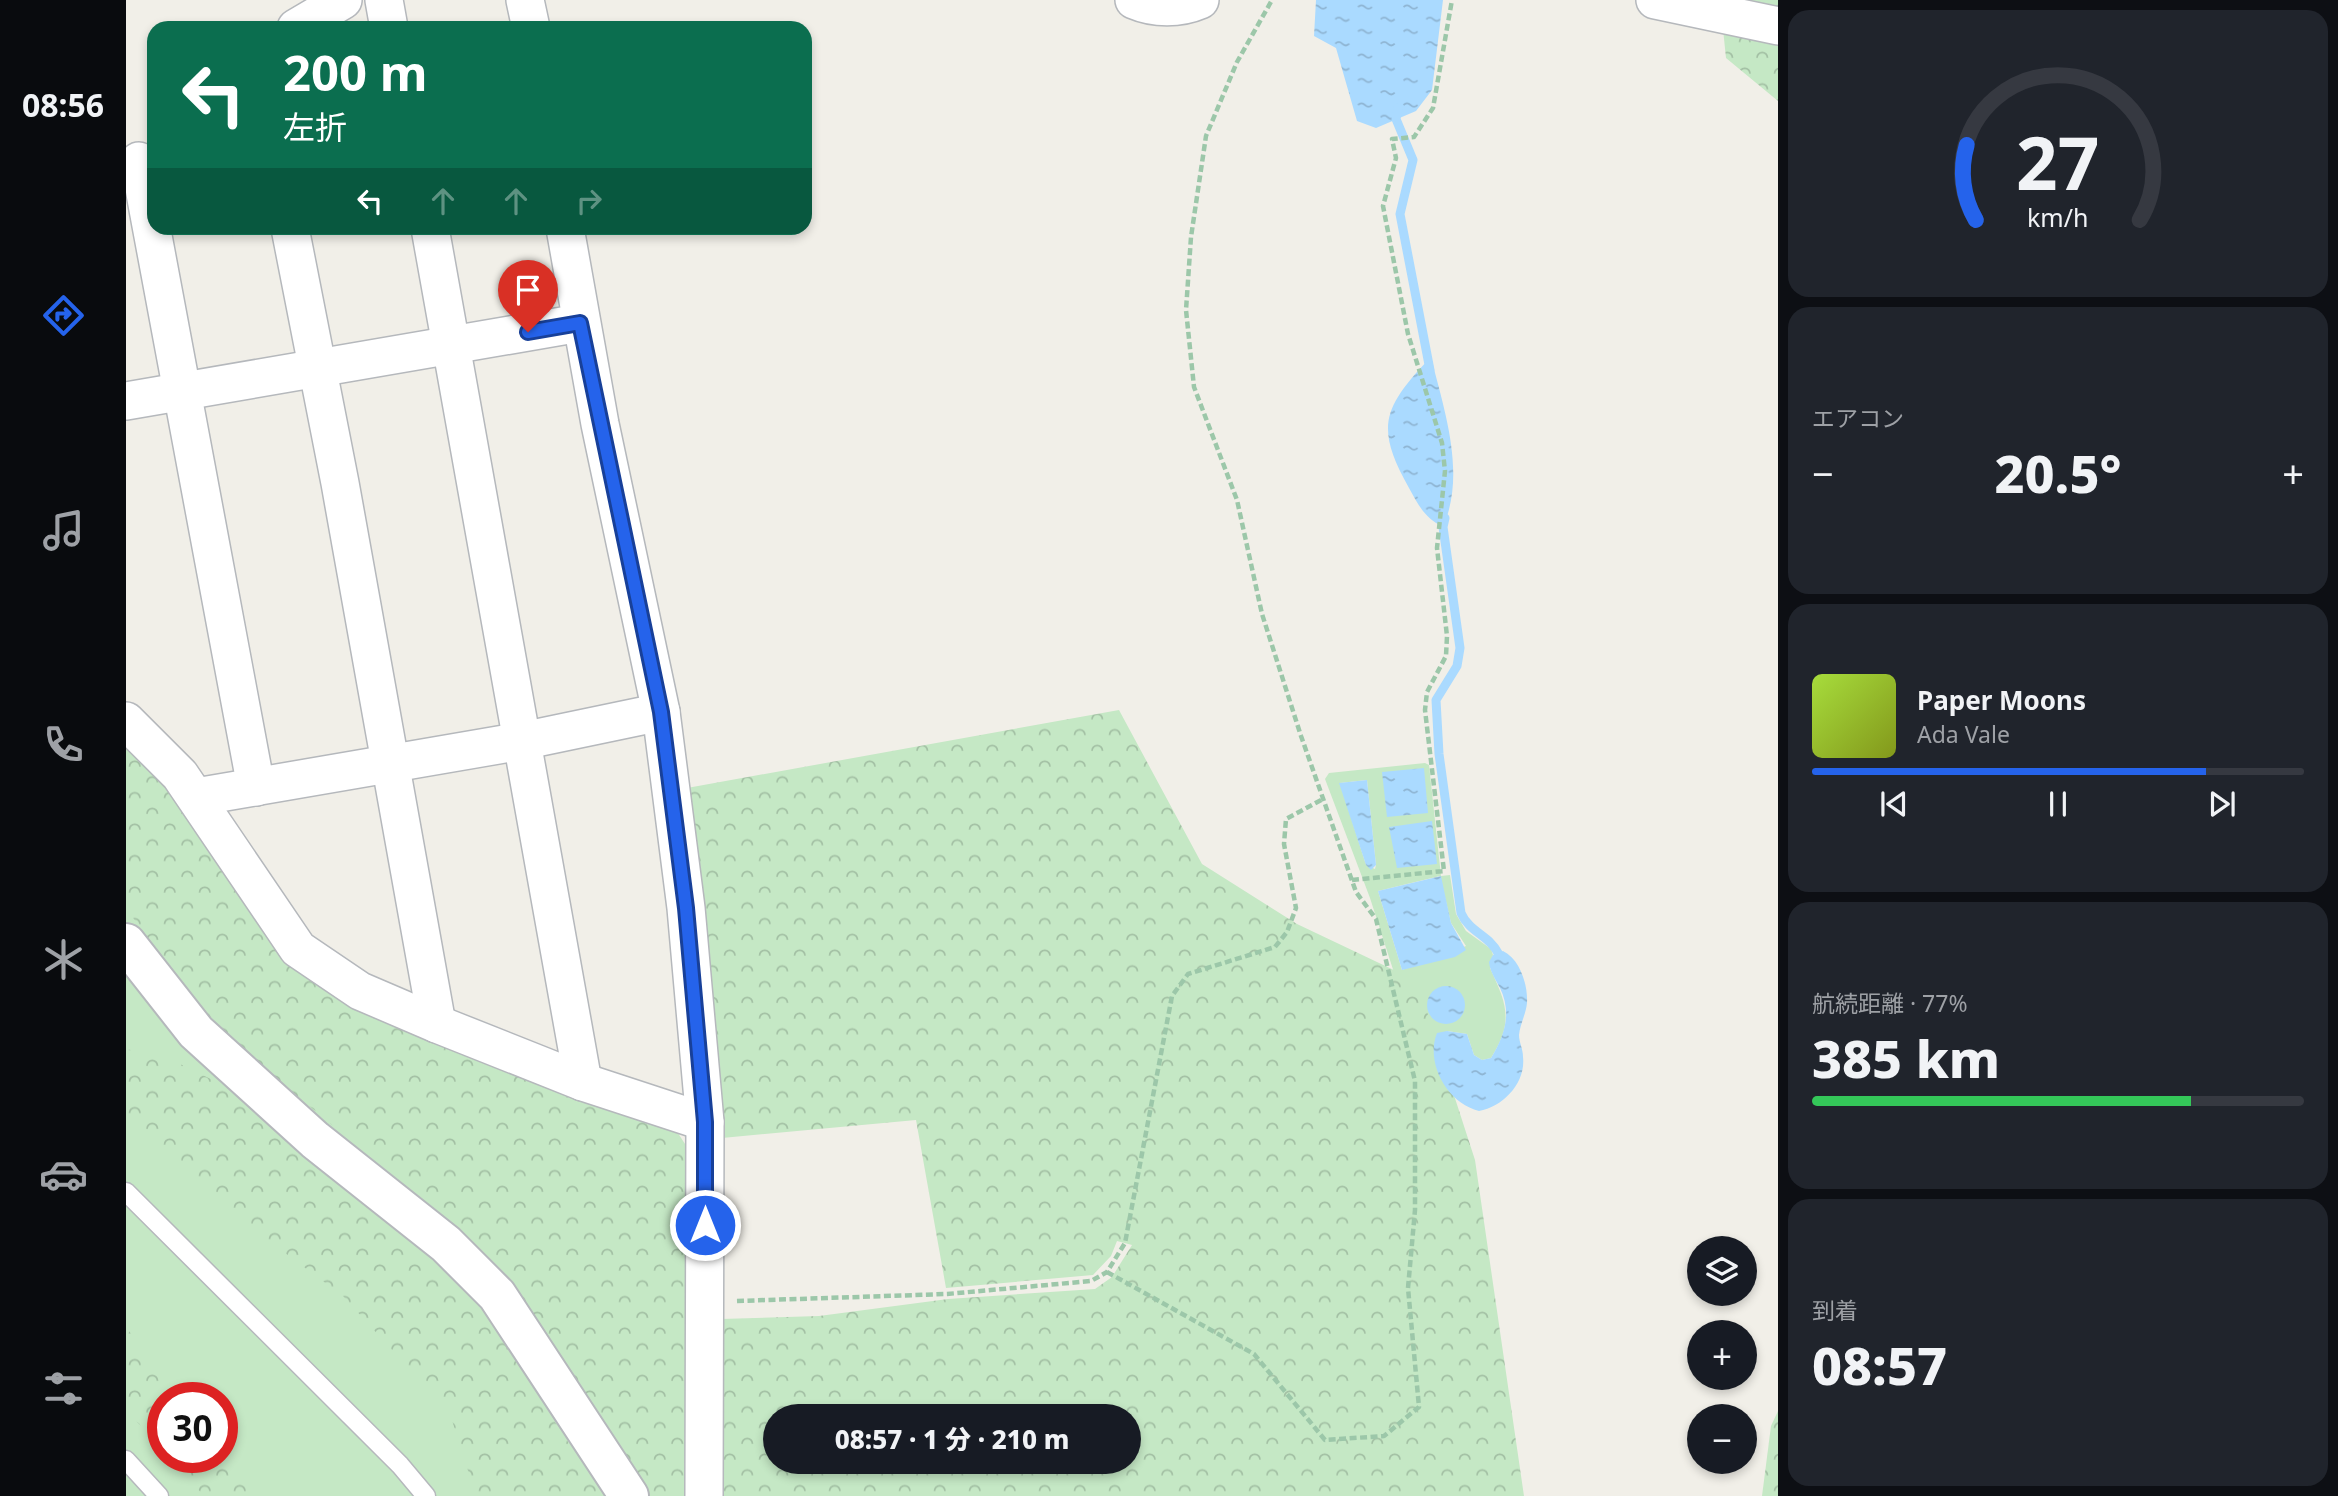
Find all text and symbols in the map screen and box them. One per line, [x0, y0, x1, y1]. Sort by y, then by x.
text: 200 m [283, 39, 428, 105]
icon: left [168, 49, 259, 140]
text: 08:56 [22, 83, 104, 126]
text: 左折 [283, 105, 347, 148]
text: 27 [2016, 112, 2100, 211]
icon: left [351, 182, 389, 220]
icon: ahead [424, 182, 462, 220]
icon: ahead [497, 182, 535, 220]
icon: right [570, 182, 608, 220]
text: km/h [2027, 199, 2089, 233]
pin [498, 260, 558, 332]
icon: arrive [509, 271, 547, 309]
icon: directions [39, 291, 88, 340]
text: エアコン [1812, 402, 1904, 434]
text: 20.5° [1995, 437, 2121, 508]
text: − [1812, 447, 1834, 499]
text: + [2282, 447, 2304, 499]
icon: music [39, 506, 88, 555]
text: Paper Moons [1917, 682, 2086, 718]
text: Ada Vale [1917, 718, 2010, 750]
icon: phone [39, 720, 88, 769]
icon: previous [1875, 785, 1913, 823]
icon: pause [2039, 785, 2077, 823]
icon: next [2203, 785, 2241, 823]
icon: climate [39, 935, 88, 984]
text: 航続距離 · 77% [1812, 987, 1968, 1019]
text: 385 km [1812, 1022, 2000, 1093]
icon: car [39, 1150, 88, 1199]
position arrow [668, 1188, 742, 1262]
map controls [1687, 1236, 1757, 1474]
button: layers [1687, 1236, 1757, 1306]
text: 到着 [1812, 1294, 1858, 1326]
button: + [1687, 1320, 1757, 1390]
text: 08:57 [1812, 1329, 1947, 1400]
icon: filters [39, 1364, 88, 1413]
speed limit sign: 30 [147, 1382, 238, 1473]
button: − [1687, 1404, 1757, 1474]
text: 08:57 · 1 分 · 210 m [835, 1421, 1069, 1457]

